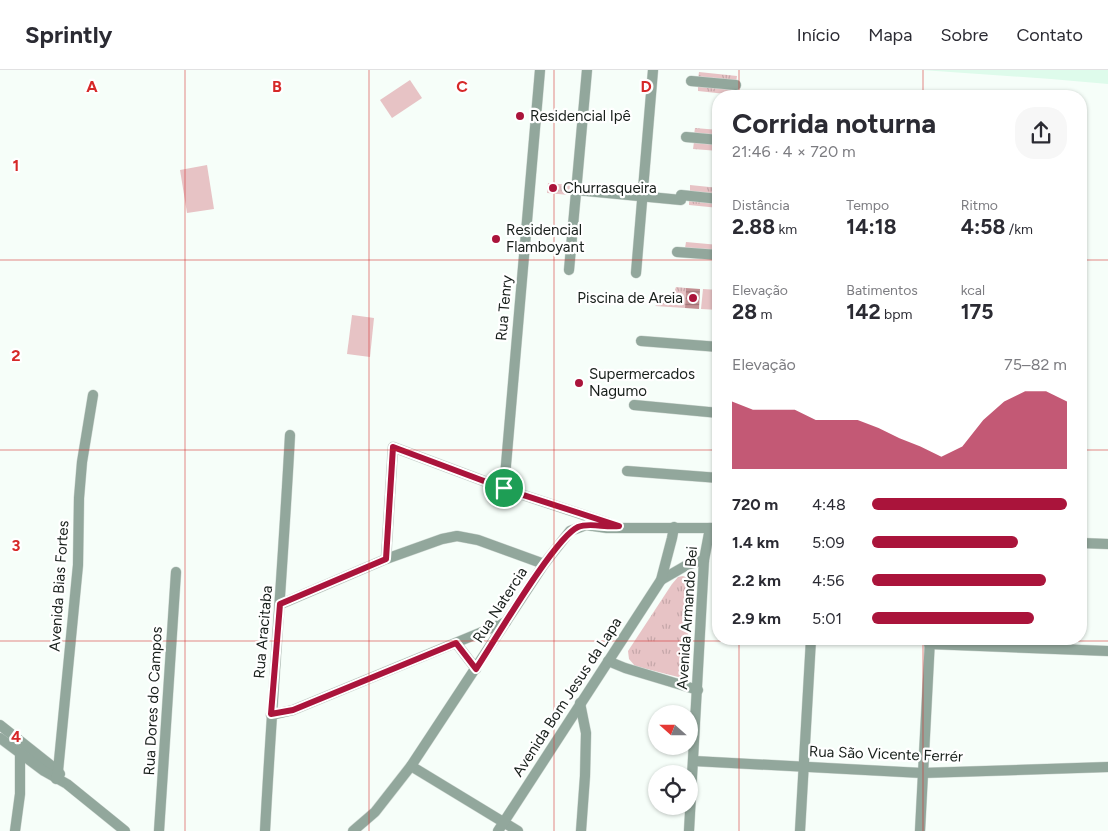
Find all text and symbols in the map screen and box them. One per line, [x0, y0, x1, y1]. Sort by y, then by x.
text: Sprintly [25, 20, 112, 49]
text: Início [797, 24, 840, 46]
text: Mapa [868, 24, 912, 46]
text: Sobre [940, 24, 988, 46]
text: Contato [1016, 24, 1083, 46]
text: A [86, 77, 98, 96]
text: B [272, 77, 282, 96]
text: C [456, 77, 468, 96]
text: D [640, 77, 652, 96]
text: Corrida noturna [732, 106, 936, 140]
place label: Residencial Ipê [530, 107, 631, 125]
button: share [1015, 107, 1067, 159]
marker: Residencial Ipê [514, 110, 526, 122]
text: 21:46 · 4 × 720 m [732, 142, 856, 161]
text: 1 [13, 156, 19, 175]
place label: Churrasqueira [563, 179, 657, 197]
marker: Churrasqueira [547, 182, 559, 194]
text: Distância [732, 197, 790, 214]
text: Tempo [846, 197, 889, 214]
text: Ritmo [961, 197, 998, 214]
text: 2.88 [732, 214, 775, 239]
text: 14:18 [846, 214, 897, 239]
text: 4:58 [961, 214, 1005, 239]
place label: Residencial Flamboyant [506, 221, 585, 256]
text: km [775, 221, 797, 238]
text: /km [1005, 221, 1033, 238]
marker: Residencial Flamboyant [490, 233, 502, 245]
street label: Rua Tenry [492, 274, 516, 342]
text: Elevação [732, 282, 788, 299]
text: Batimentos [846, 282, 918, 299]
text: kcal [961, 282, 985, 299]
place label: Piscina de Areia [577, 289, 683, 307]
marker: Piscina de Areia [687, 292, 699, 304]
text: 28 [732, 299, 757, 324]
text: 142 [846, 299, 881, 324]
text: 175 [961, 299, 993, 324]
text: m [757, 306, 772, 323]
text: bpm [881, 306, 913, 323]
text: 2 [11, 346, 21, 365]
text: Elevação [732, 355, 796, 374]
text: 75–82 m [1004, 355, 1067, 374]
place label: Supermercados Nagumo [589, 365, 695, 400]
marker: Supermercados Nagumo [573, 377, 585, 389]
pin [483, 467, 525, 509]
icon: arrive [490, 474, 518, 502]
text: 720 m [732, 495, 778, 514]
text: 4:48 [812, 495, 846, 514]
street label: Avenida Bias Fortes [45, 520, 73, 652]
text: 1.4 km [732, 533, 779, 552]
text: 5:09 [812, 533, 845, 552]
text: 3 [12, 536, 21, 555]
street label: Avenida Armando Bei [673, 546, 701, 690]
street label: Rua Natercia [469, 564, 531, 646]
text: 2.2 km [732, 571, 781, 590]
text: 4:56 [812, 571, 844, 590]
street label: Rua Aracitaba [250, 585, 276, 679]
text: 2.9 km [732, 609, 781, 628]
text: 5:01 [812, 609, 842, 628]
street label: Avenida Bom Jesus da Lapa [509, 614, 625, 780]
street label: Rua Dores do Campos [140, 626, 166, 776]
north arrow [648, 705, 698, 755]
map controls [648, 705, 698, 815]
text: 4 [11, 727, 21, 746]
street label: Rua São Vicente Ferrér [809, 742, 963, 766]
button: locate [648, 765, 698, 815]

